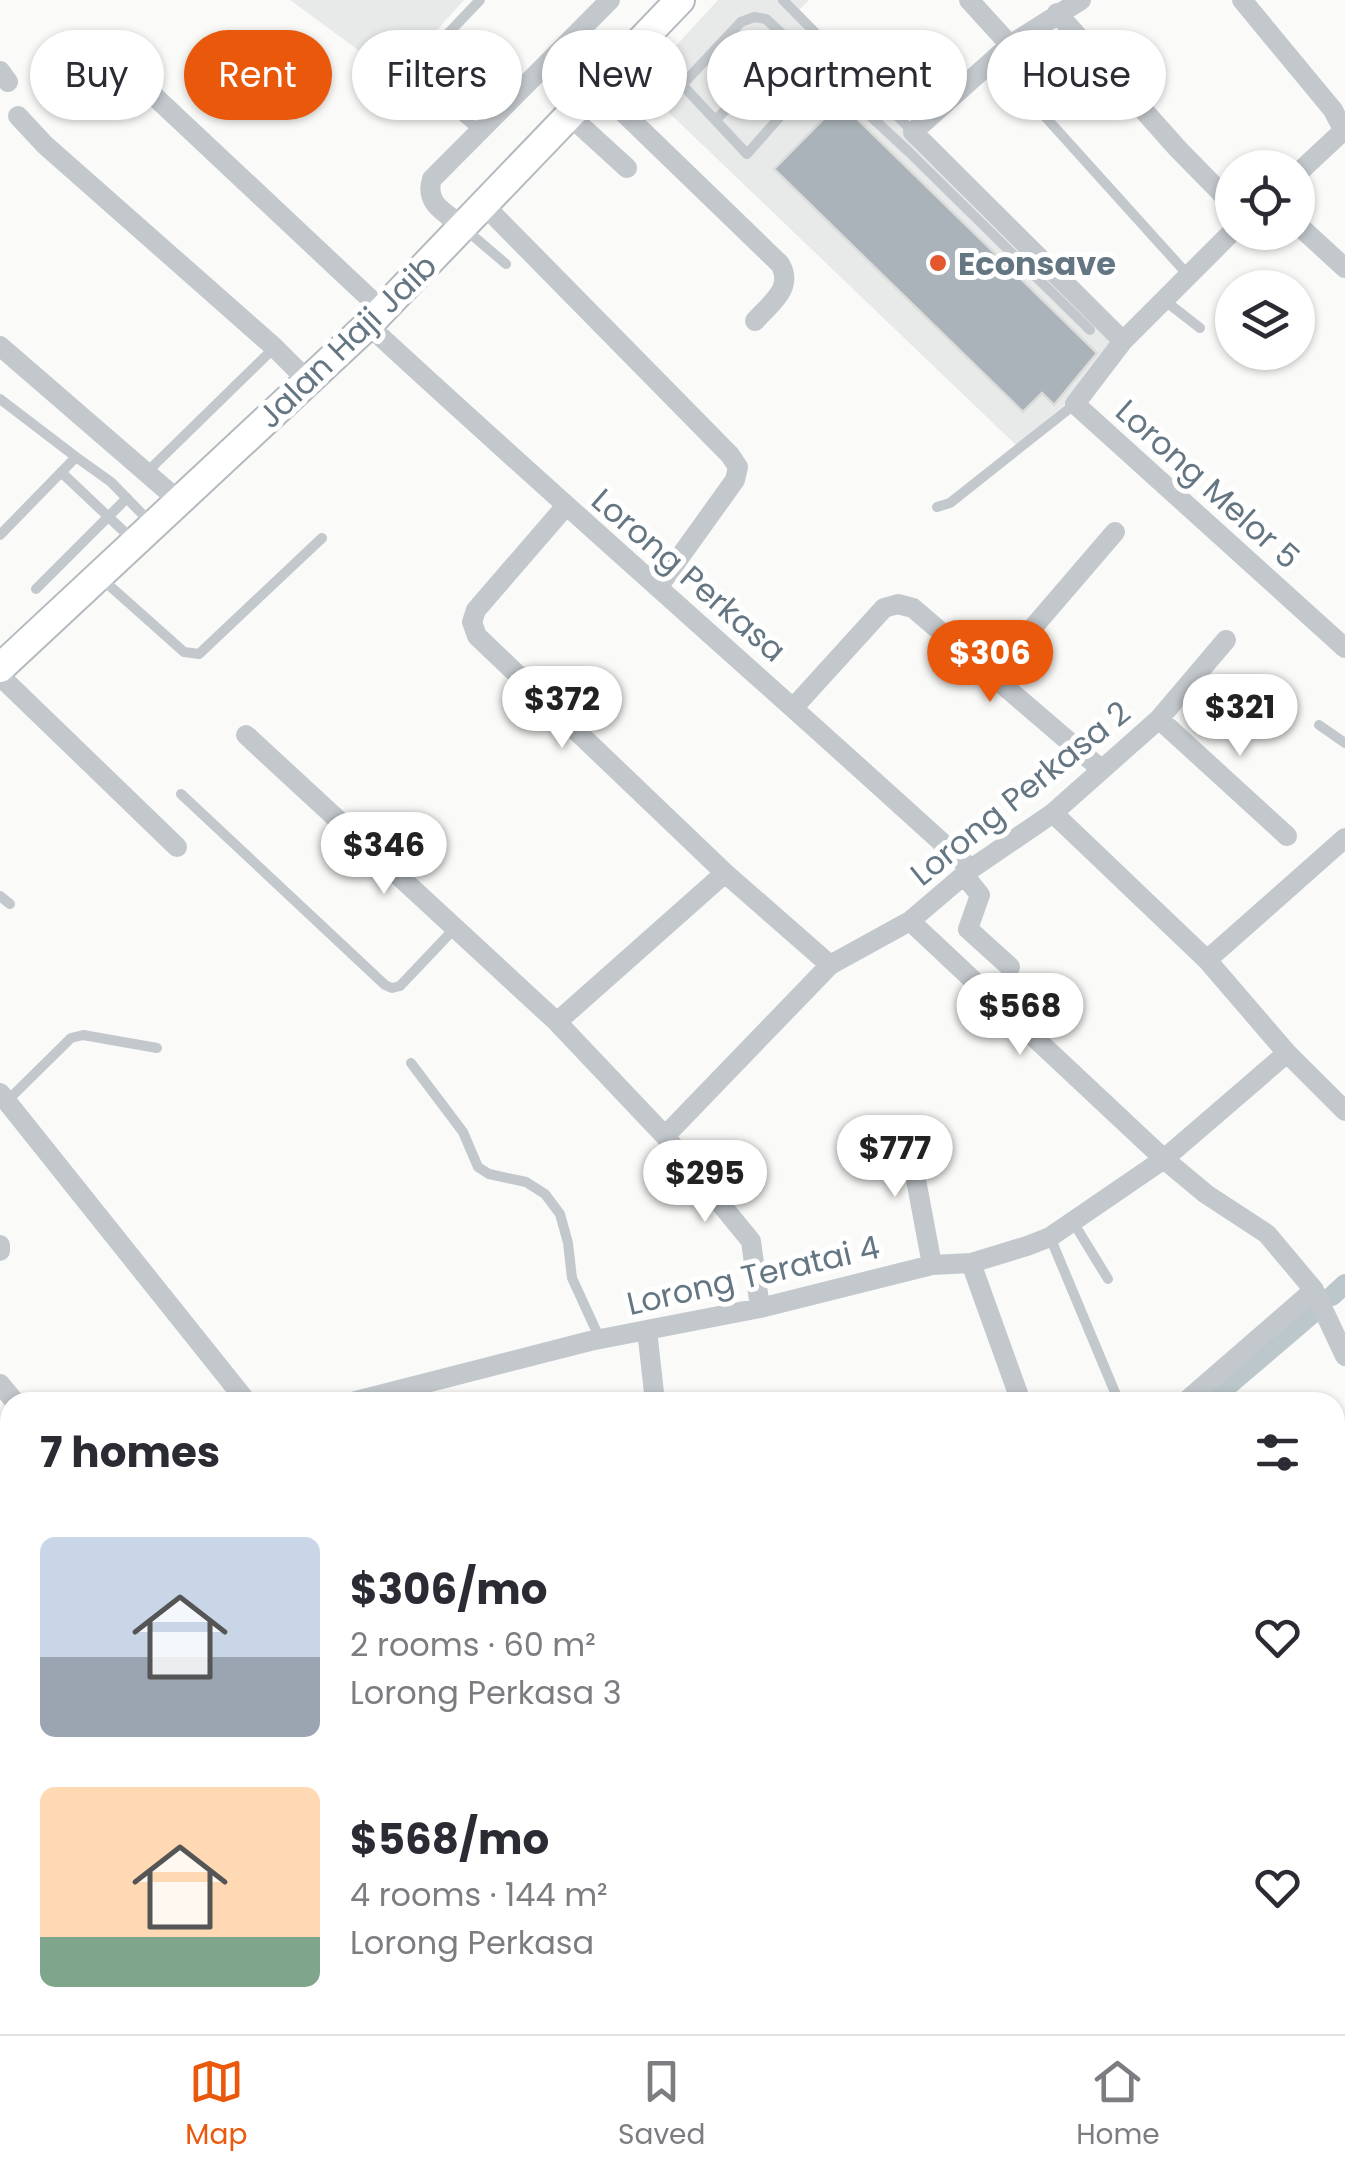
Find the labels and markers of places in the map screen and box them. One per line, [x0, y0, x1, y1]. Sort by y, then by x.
place label: Econsave [958, 241, 1116, 286]
marker: Econsave [927, 252, 949, 274]
pin: $306 [931, 620, 1049, 705]
pin: $372 [503, 666, 621, 751]
pin: $321 [1181, 674, 1299, 759]
pin: $346 [325, 812, 443, 897]
pin: $568 [961, 973, 1079, 1058]
pin: $777 [836, 1115, 954, 1200]
pin: $295 [646, 1140, 764, 1225]

